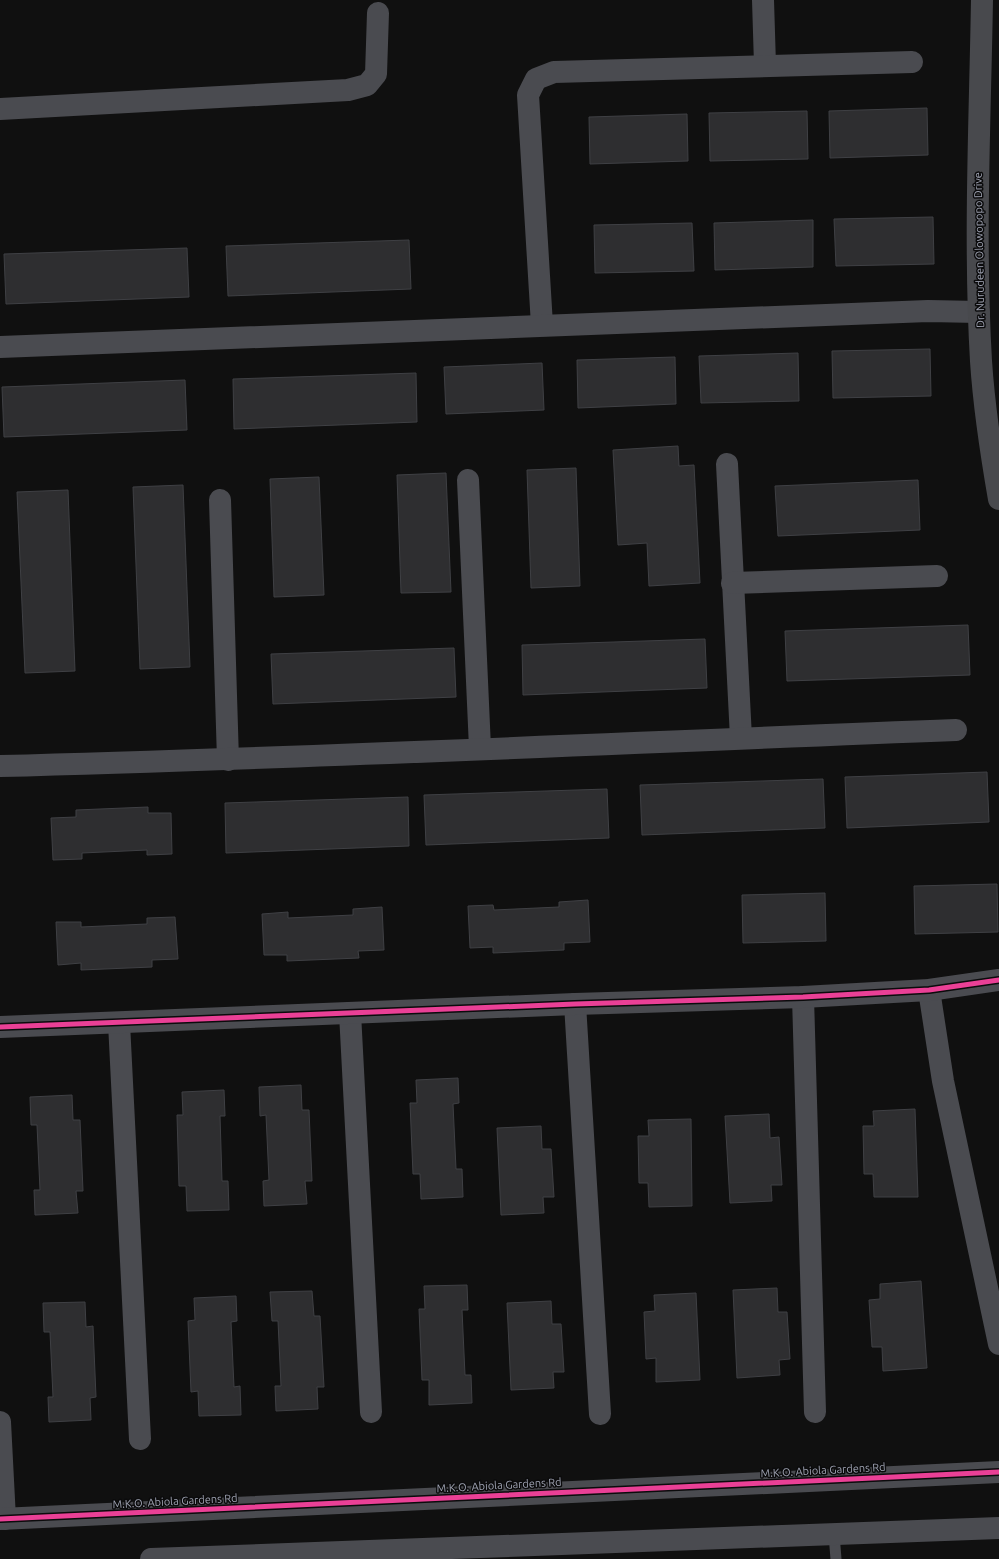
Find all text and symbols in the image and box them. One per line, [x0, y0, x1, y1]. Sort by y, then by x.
street label: Dr. Nurudeen Olowopopo Drive [972, 172, 986, 328]
street label: M.K.O. Abiola Gardens Rd [760, 1461, 886, 1479]
street label: M.K.O. Abiola Gardens Rd [436, 1476, 562, 1494]
street label: M.K.O. Abiola Gardens Rd [112, 1492, 238, 1510]

